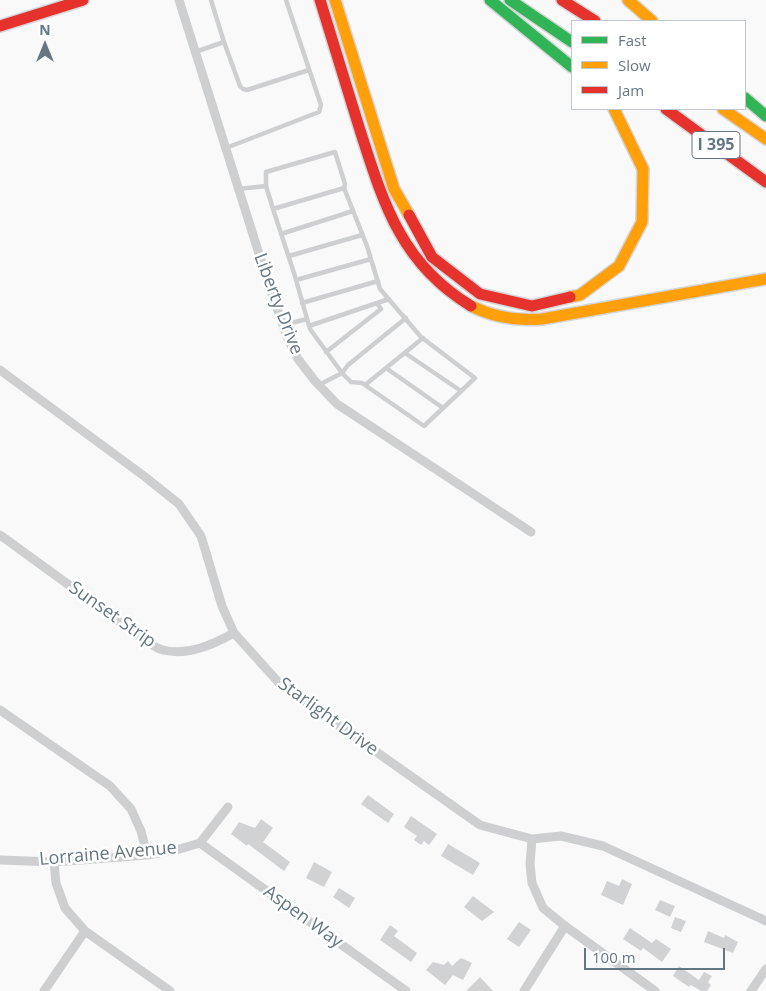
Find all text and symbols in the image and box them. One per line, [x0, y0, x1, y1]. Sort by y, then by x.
north arrow [20, 20, 70, 70]
text: N [39, 20, 51, 39]
legend [571, 20, 746, 110]
text: Fast [618, 30, 647, 50]
text: Slow [618, 55, 651, 75]
text: Jam [618, 80, 644, 100]
road number: I 395 [692, 132, 740, 158]
street label: Liberty Drive [249, 250, 307, 358]
street label: Sunset Strip [64, 577, 160, 653]
street label: Starlight Drive [274, 673, 382, 761]
street label: Lorraine Avenue [38, 837, 178, 871]
street label: Aspen Way [259, 881, 347, 953]
scale bar [586, 938, 727, 970]
text: 100 m [592, 947, 636, 967]

